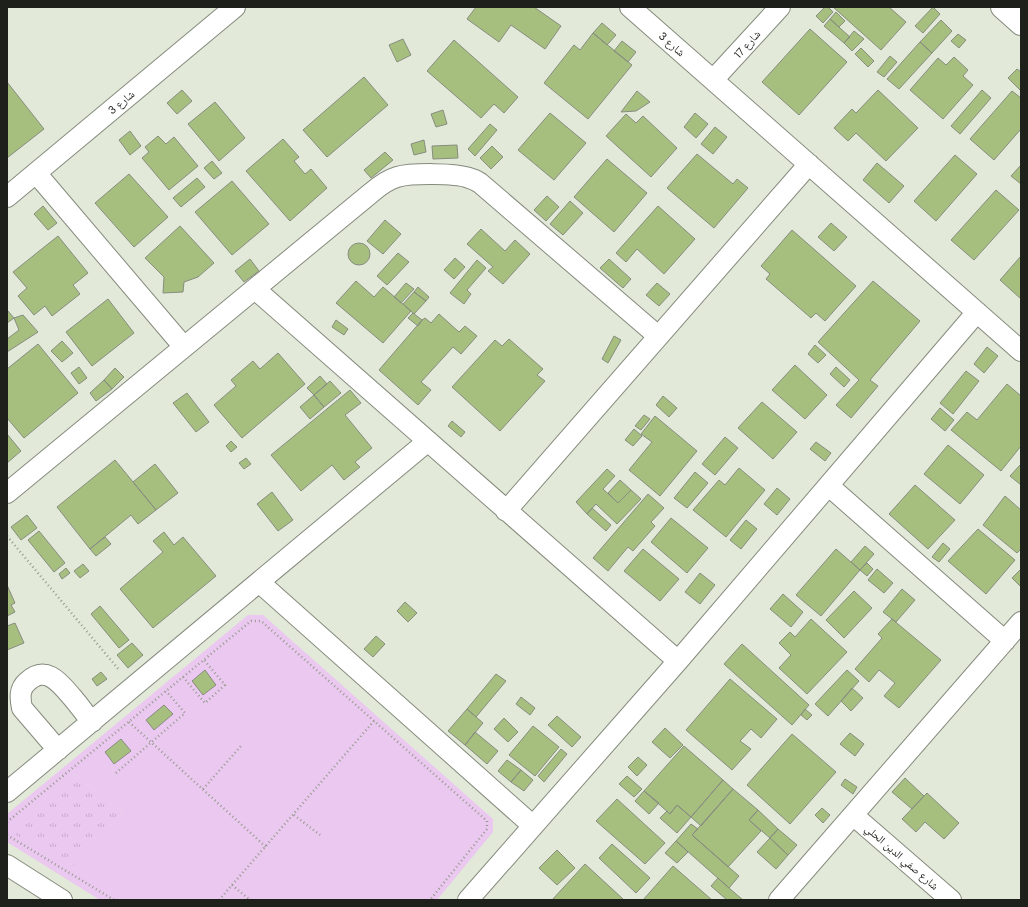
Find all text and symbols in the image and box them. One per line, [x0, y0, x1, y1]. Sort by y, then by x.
street label: شارع 17 [731, 27, 763, 61]
street label: شارع 3 [656, 29, 688, 59]
street label: شارع 3 [105, 87, 137, 117]
street label: شارع صفي الدين الحلي [861, 821, 942, 894]

